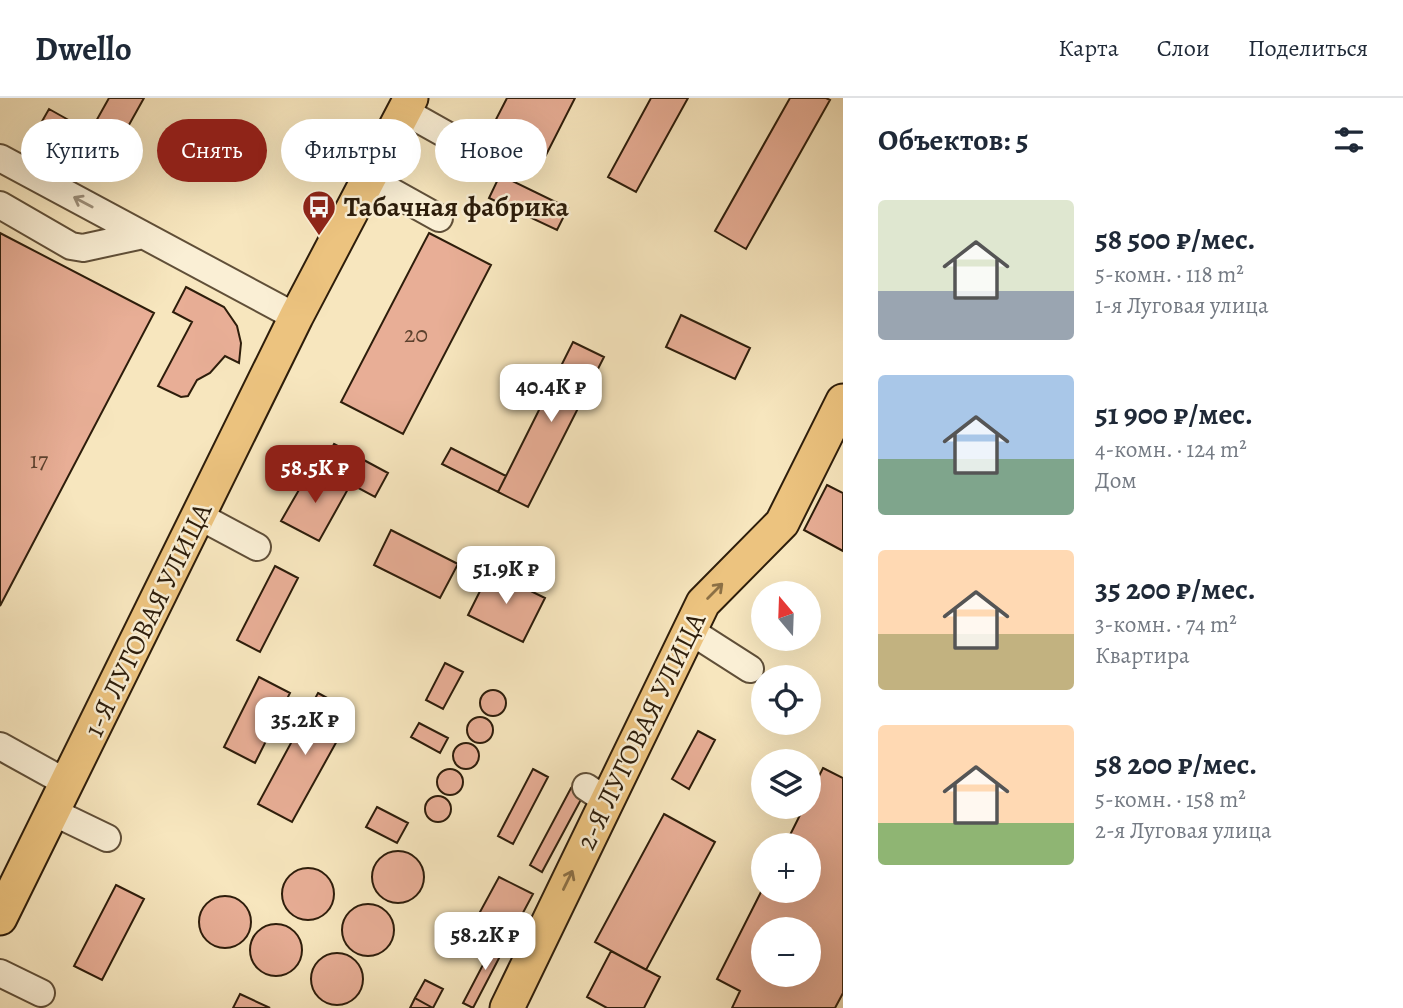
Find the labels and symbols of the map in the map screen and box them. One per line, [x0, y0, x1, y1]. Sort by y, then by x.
bus stop icon: Табачная фабрика [300, 188, 338, 237]
place label: Табачная фабрика [344, 188, 569, 226]
one-way arrow [73, 195, 93, 209]
house number: 20 [404, 318, 428, 350]
pin: 40.4K ₽ [486, 364, 616, 424]
house number: 17 [30, 444, 49, 476]
pin: 58.5K ₽ [250, 446, 380, 505]
street label: 1-Я ЛУГОВАЯ УЛИЦА [75, 496, 221, 743]
pin: 51.9K ₽ [441, 546, 571, 606]
north arrow [751, 581, 821, 651]
one-way arrow [706, 582, 723, 599]
street label: 2-Я ЛУГОВАЯ УЛИЦА [567, 605, 715, 856]
pin: 35.2K ₽ [240, 698, 370, 757]
one-way arrow [562, 870, 576, 891]
pin: 58.2K ₽ [420, 912, 550, 972]

